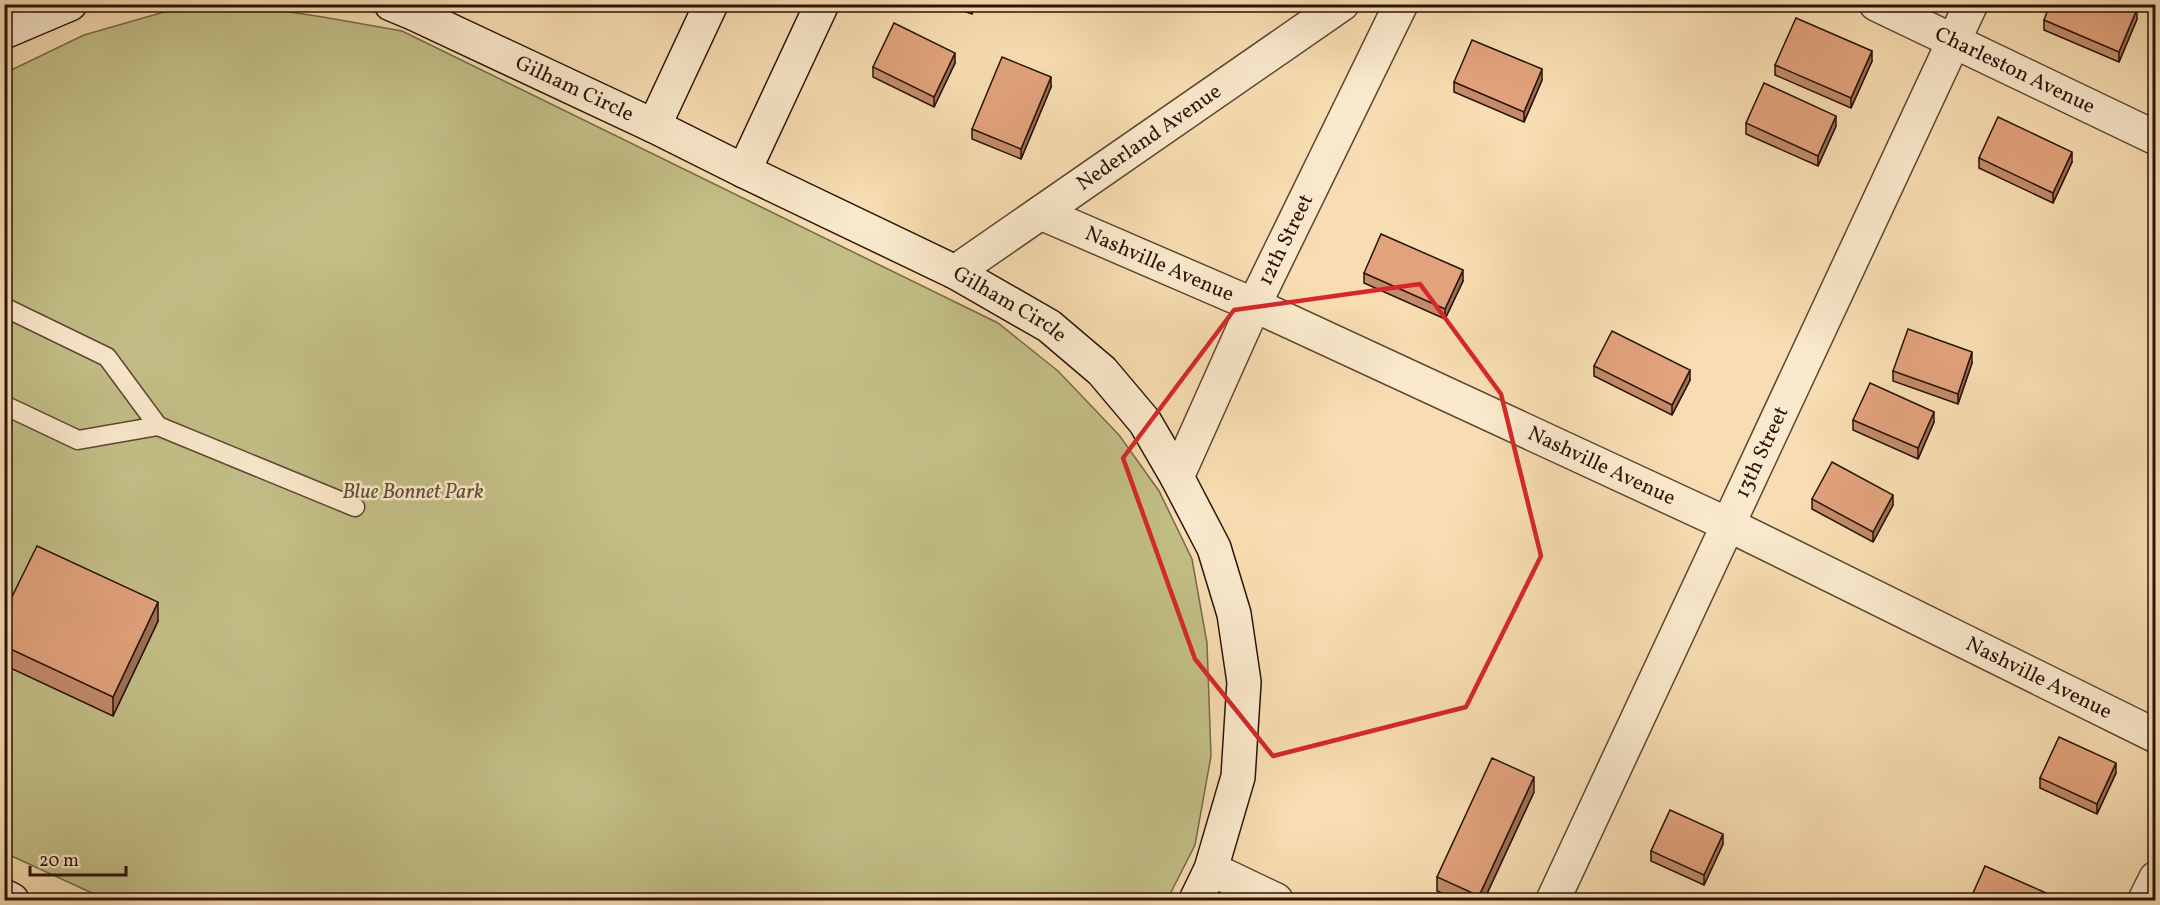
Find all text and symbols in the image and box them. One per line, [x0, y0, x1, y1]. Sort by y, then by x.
street label: Charleston Avenue [1930, 20, 2100, 121]
street label: Gilham Circle [510, 48, 638, 129]
street label: Nederland Avenue [1071, 77, 1227, 198]
street label: 12th Street [1251, 189, 1321, 290]
street label: Nashville Avenue [1080, 219, 1238, 309]
street label: Gilham Circle [947, 259, 1073, 349]
street label: 13th Street [1728, 402, 1796, 503]
street label: Nashville Avenue [1523, 419, 1680, 513]
park label: Blue Bonnet Park [342, 478, 484, 507]
street label: Nashville Avenue [1961, 630, 2117, 726]
scale bar [30, 839, 126, 877]
text: 20 m [39, 849, 79, 874]

